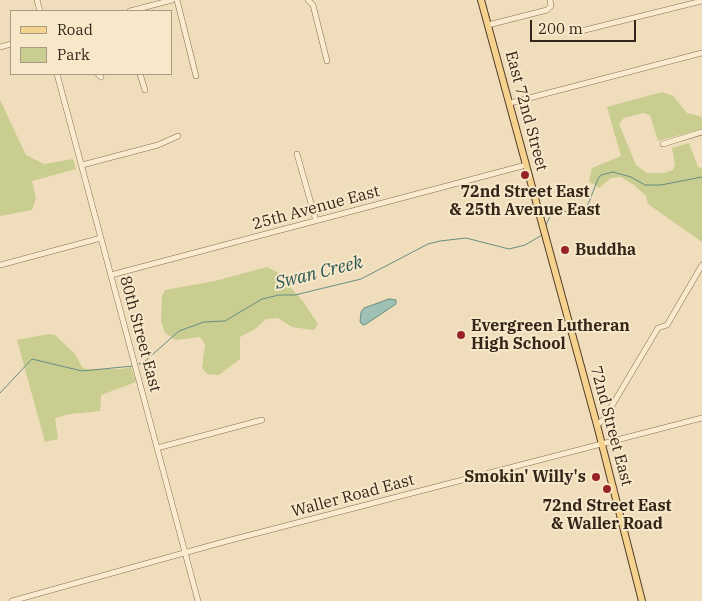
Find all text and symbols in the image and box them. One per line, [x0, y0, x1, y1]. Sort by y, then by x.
legend [10, 10, 172, 75]
scale bar [532, 10, 638, 42]
text: 200 m [538, 19, 583, 38]
text: Road [57, 20, 93, 39]
text: Park [57, 45, 90, 64]
street label: East 72nd Street [501, 49, 551, 173]
marker: 72nd Street East & 25th Avenue East [519, 169, 531, 181]
street label: 25th Avenue East [250, 182, 382, 234]
place label: 72nd Street East & 25th Avenue East [450, 182, 600, 220]
place label: Buddha [575, 240, 636, 260]
marker: Buddha [559, 244, 571, 256]
water label: Swan Creek [273, 252, 365, 294]
street label: 80th Street East [115, 274, 165, 394]
place label: Evergreen Lutheran High School [471, 316, 630, 354]
marker: Evergreen Lutheran High School [455, 329, 467, 341]
street label: 72nd Street East [586, 364, 636, 488]
place label: Smokin' Willy's [464, 467, 586, 487]
street label: Waller Road East [289, 470, 417, 522]
marker: Smokin' Willy's [590, 471, 602, 483]
marker: 72nd Street East & Waller Road [601, 483, 613, 495]
place label: 72nd Street East & Waller Road [543, 496, 671, 534]

